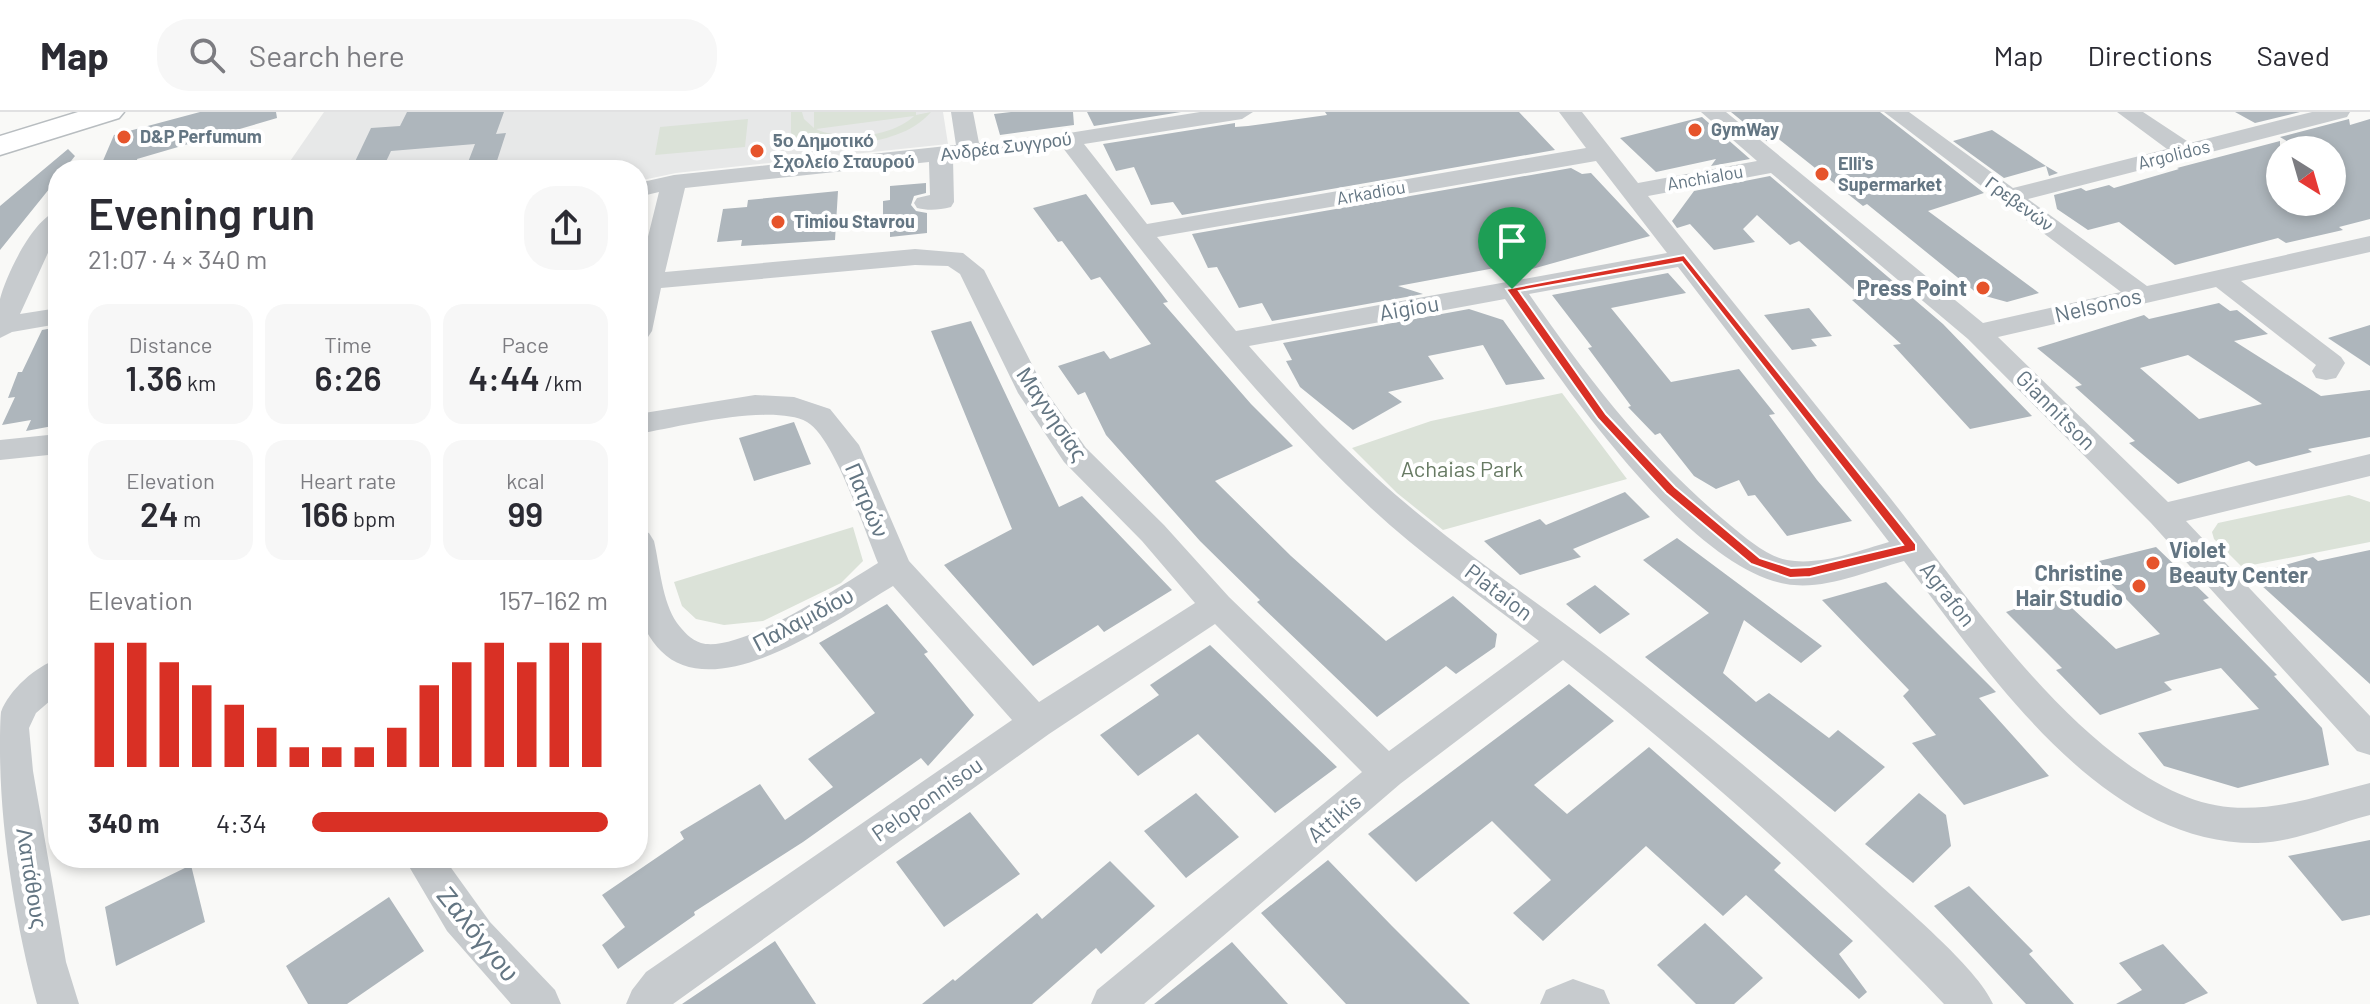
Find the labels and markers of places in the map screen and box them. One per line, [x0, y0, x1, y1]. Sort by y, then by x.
place label: GymWay [1711, 118, 1779, 140]
marker: GymWay [1686, 121, 1704, 139]
place label: D&P Perfumum [140, 125, 262, 147]
marker: D&P Perfumum [115, 128, 133, 146]
place label: 5ο Δημοτικό Σχολείο Σταυρού [773, 129, 915, 172]
marker: 5ο Δημοτικό Σχολείο Σταυρού [748, 142, 766, 160]
place label: Elli's Supermarket [1838, 152, 1942, 195]
marker: Elli's Supermarket [1813, 165, 1831, 183]
pin [1478, 207, 1546, 289]
place label: Timiou Stavrou [794, 210, 915, 232]
marker: Timiou Stavrou [769, 213, 787, 231]
place label: Press Point [1857, 274, 1967, 300]
marker: Press Point [1974, 279, 1992, 297]
place label: Violet Beauty Center [2169, 536, 2309, 587]
marker: Violet Beauty Center [2144, 554, 2162, 572]
place label: Christine Hair Studio [2015, 559, 2123, 610]
marker: Christine Hair Studio [2130, 577, 2148, 595]

